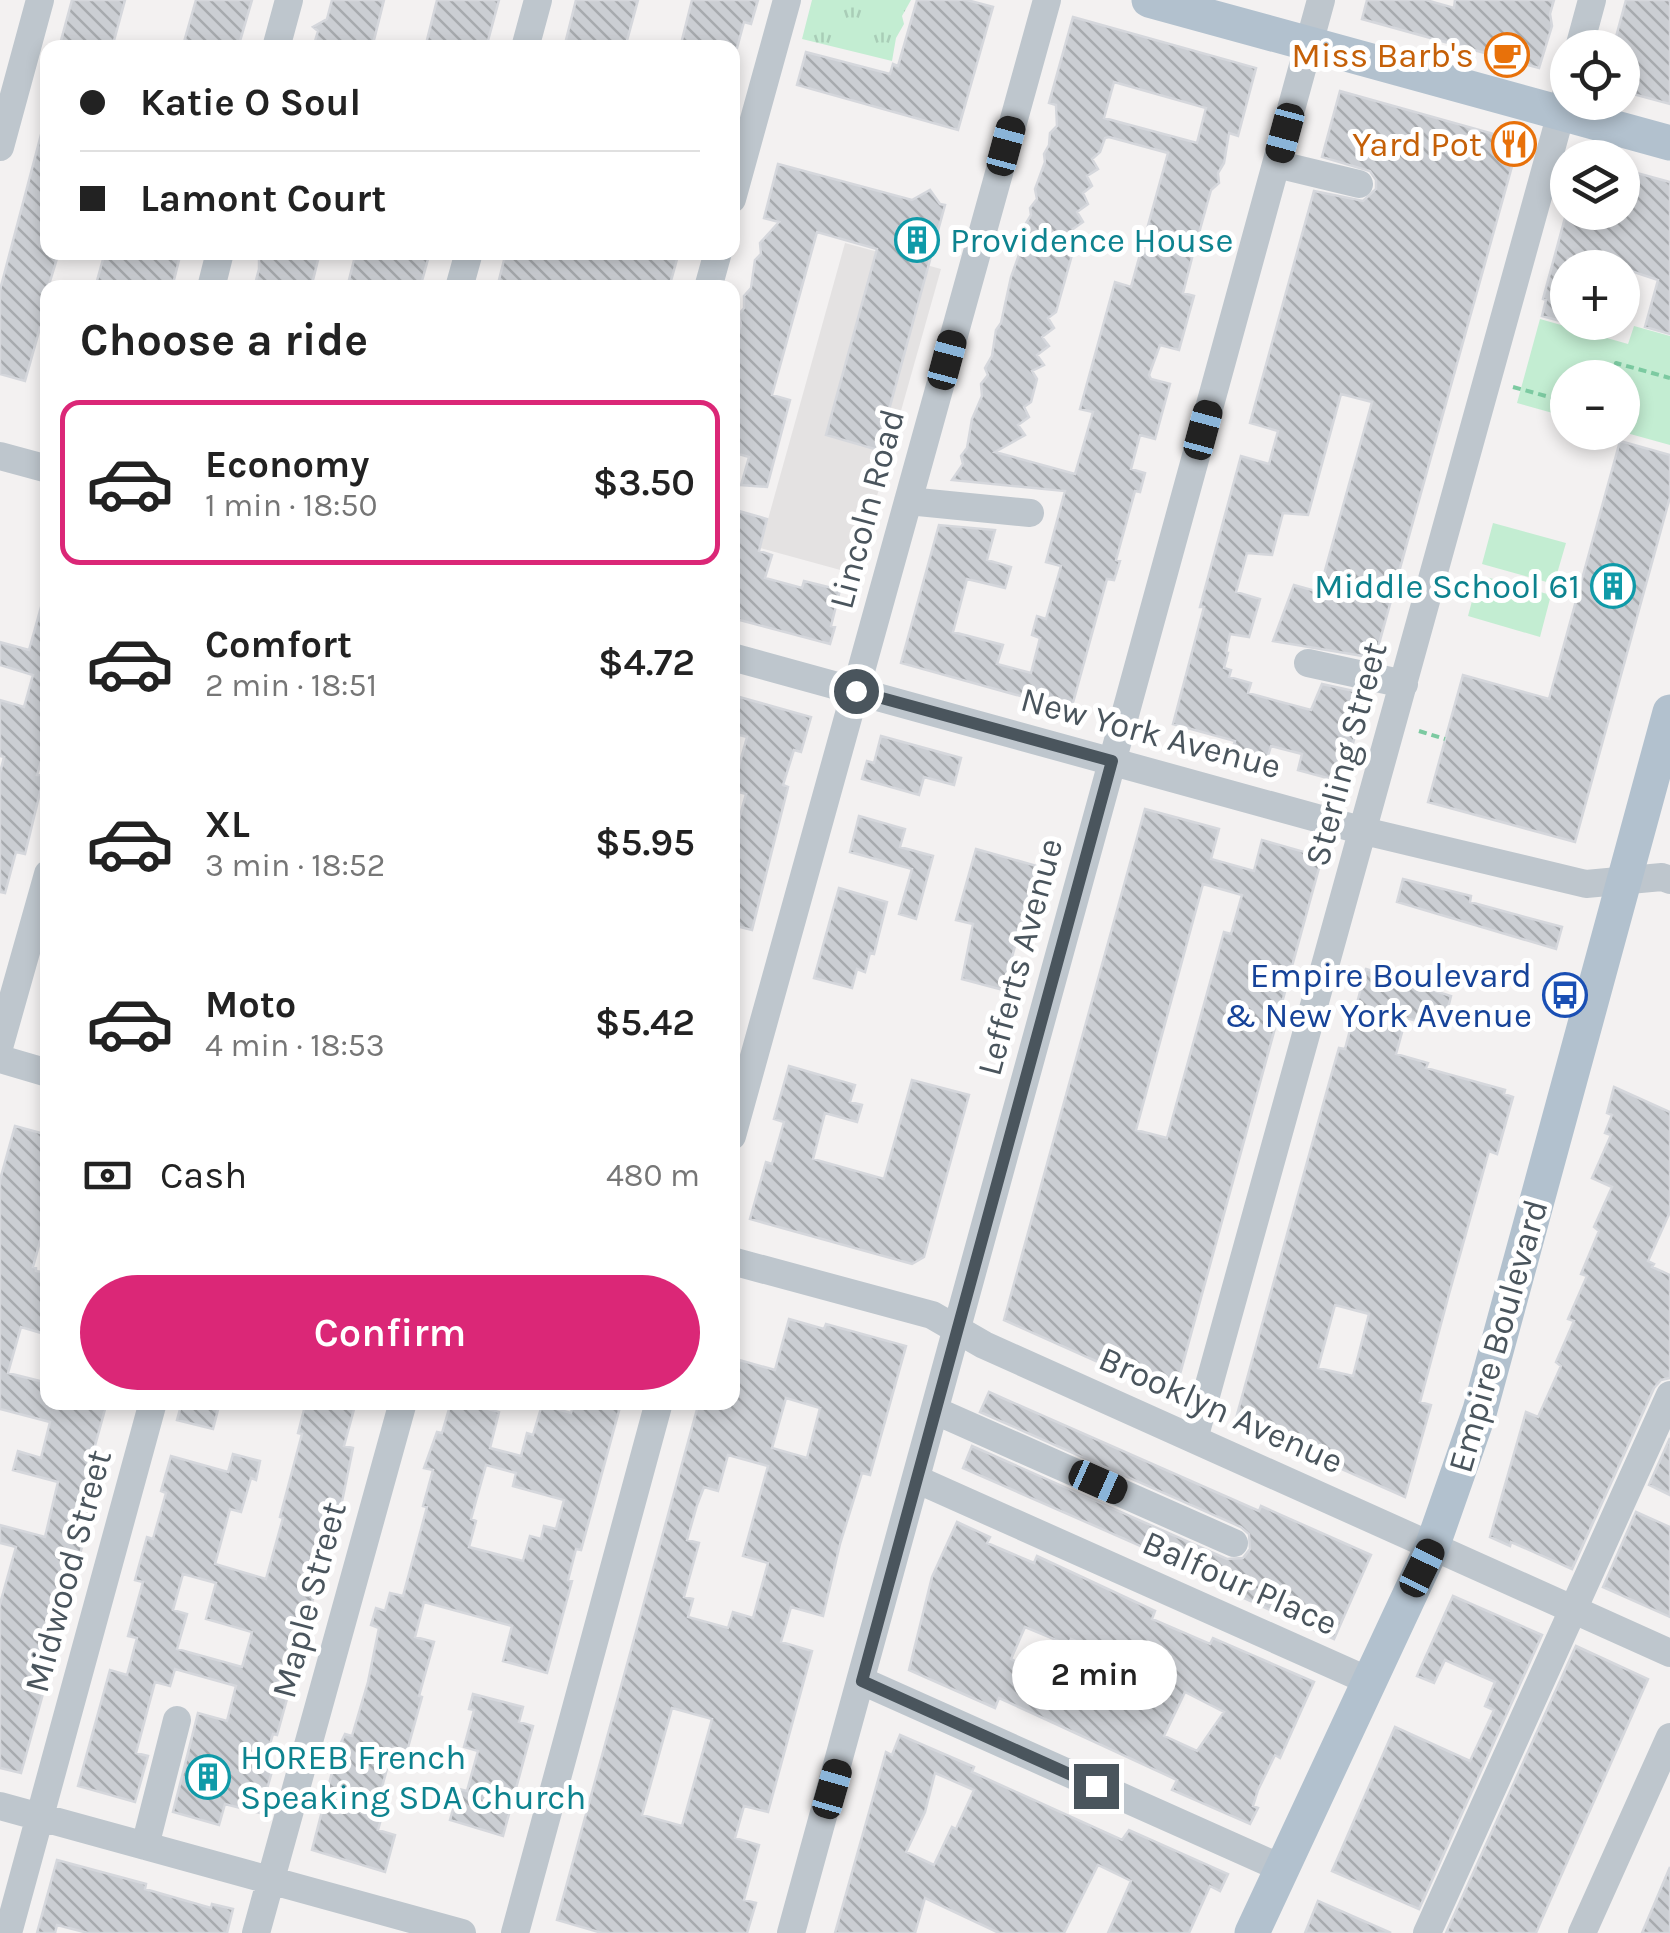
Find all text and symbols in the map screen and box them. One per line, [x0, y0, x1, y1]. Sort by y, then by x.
map controls [1550, 30, 1640, 450]
button: locate [1550, 30, 1640, 120]
cafe icon: Miss Barb's [1484, 32, 1530, 78]
place label: Miss Barb's [1291, 35, 1474, 76]
text: Katie O Soul [140, 80, 361, 125]
car [1263, 100, 1307, 166]
car [984, 113, 1028, 179]
restaurant icon: Yard Pot [1491, 121, 1537, 167]
place label: Yard Pot [1352, 124, 1482, 165]
button: layers [1550, 140, 1640, 230]
text: Lamont Court [140, 176, 386, 221]
building icon: Providence House [894, 217, 940, 263]
place label: Providence House [950, 220, 1233, 261]
button: + [1550, 250, 1640, 340]
text: Choose a ride [80, 314, 368, 366]
car [925, 327, 969, 393]
button: − [1550, 360, 1640, 450]
car [1181, 397, 1225, 463]
street label: Lincoln Road [821, 405, 913, 613]
icon: car [85, 438, 175, 528]
text: Economy [205, 442, 369, 487]
text: $3.50 [593, 460, 695, 505]
text: 1 min · 18:50 [205, 487, 378, 524]
building icon: Middle School 61 [1590, 563, 1636, 609]
place label: Middle School 61 [1314, 566, 1580, 607]
icon: car [85, 618, 175, 708]
text: Comfort [205, 622, 352, 667]
street label: Sterling Street [1296, 637, 1396, 871]
text: $4.72 [598, 640, 695, 685]
text: 2 min · 18:51 [205, 667, 377, 704]
route start [834, 669, 879, 714]
street label: New York Avenue [1016, 679, 1286, 787]
icon: car [85, 798, 175, 888]
text: XL [205, 802, 250, 847]
text: $5.95 [595, 820, 695, 865]
street label: Lefferts Avenue [969, 834, 1071, 1080]
text: 3 min · 18:52 [205, 847, 385, 884]
place label: Empire Boulevard & New York Avenue [1224, 955, 1532, 1036]
bus stop icon: Empire Boulevard & New York Avenue [1542, 972, 1588, 1018]
icon: car [85, 978, 175, 1068]
text: Moto [205, 982, 296, 1027]
text: $5.42 [595, 1000, 695, 1045]
text: 4 min · 18:53 [205, 1027, 385, 1064]
icon: cash [80, 1148, 135, 1203]
text: Cash [160, 1153, 247, 1198]
text: 480 m [606, 1157, 700, 1194]
street label: Empire Boulevard [1439, 1195, 1557, 1477]
button: Confirm [80, 1275, 700, 1390]
street label: Brooklyn Avenue [1092, 1338, 1350, 1482]
street label: Midwood Street [16, 1445, 120, 1697]
car [1064, 1456, 1132, 1508]
street label: Maple Street [263, 1497, 355, 1703]
street label: Balfour Place [1136, 1522, 1344, 1644]
car [1395, 1534, 1449, 1602]
callout: 2 min [1014, 1641, 1178, 1711]
text: 2 min [1051, 1656, 1138, 1693]
place label: HOREB French Speaking SDA Church [240, 1737, 586, 1818]
building icon: HOREB French Speaking SDA Church [185, 1754, 231, 1800]
car [809, 1756, 855, 1822]
route end [1074, 1764, 1119, 1809]

